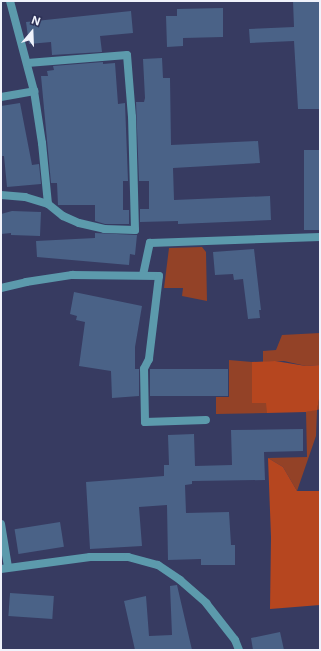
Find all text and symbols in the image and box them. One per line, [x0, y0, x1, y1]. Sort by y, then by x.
north arrow [12, 12, 52, 52]
text: N [30, 13, 42, 29]

